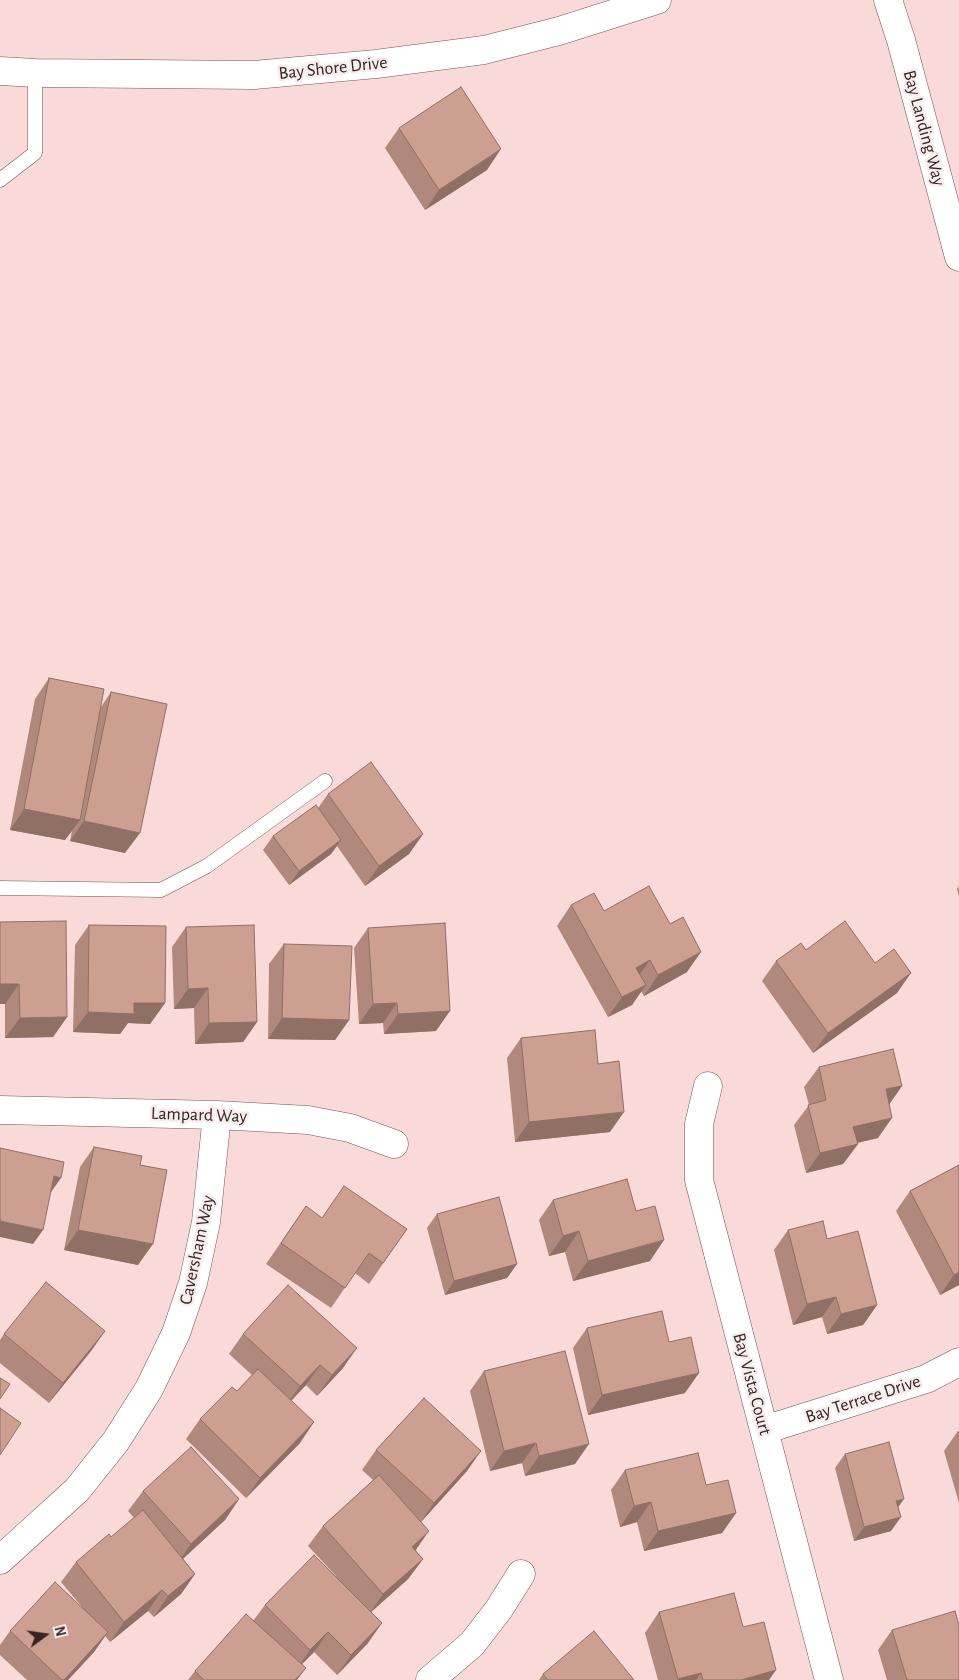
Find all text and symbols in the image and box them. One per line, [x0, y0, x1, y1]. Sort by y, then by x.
street label: Bay Shore Drive [278, 52, 388, 84]
street label: Bay Landing Way [898, 68, 950, 188]
street label: Lampard Way [151, 1103, 247, 1127]
street label: Caversham Way [175, 1193, 219, 1307]
street label: Bay Vista Court [728, 1330, 776, 1438]
street label: Bay Terrace Drive [803, 1370, 923, 1428]
north arrow [20, 1610, 70, 1660]
text: N [52, 1625, 68, 1638]

